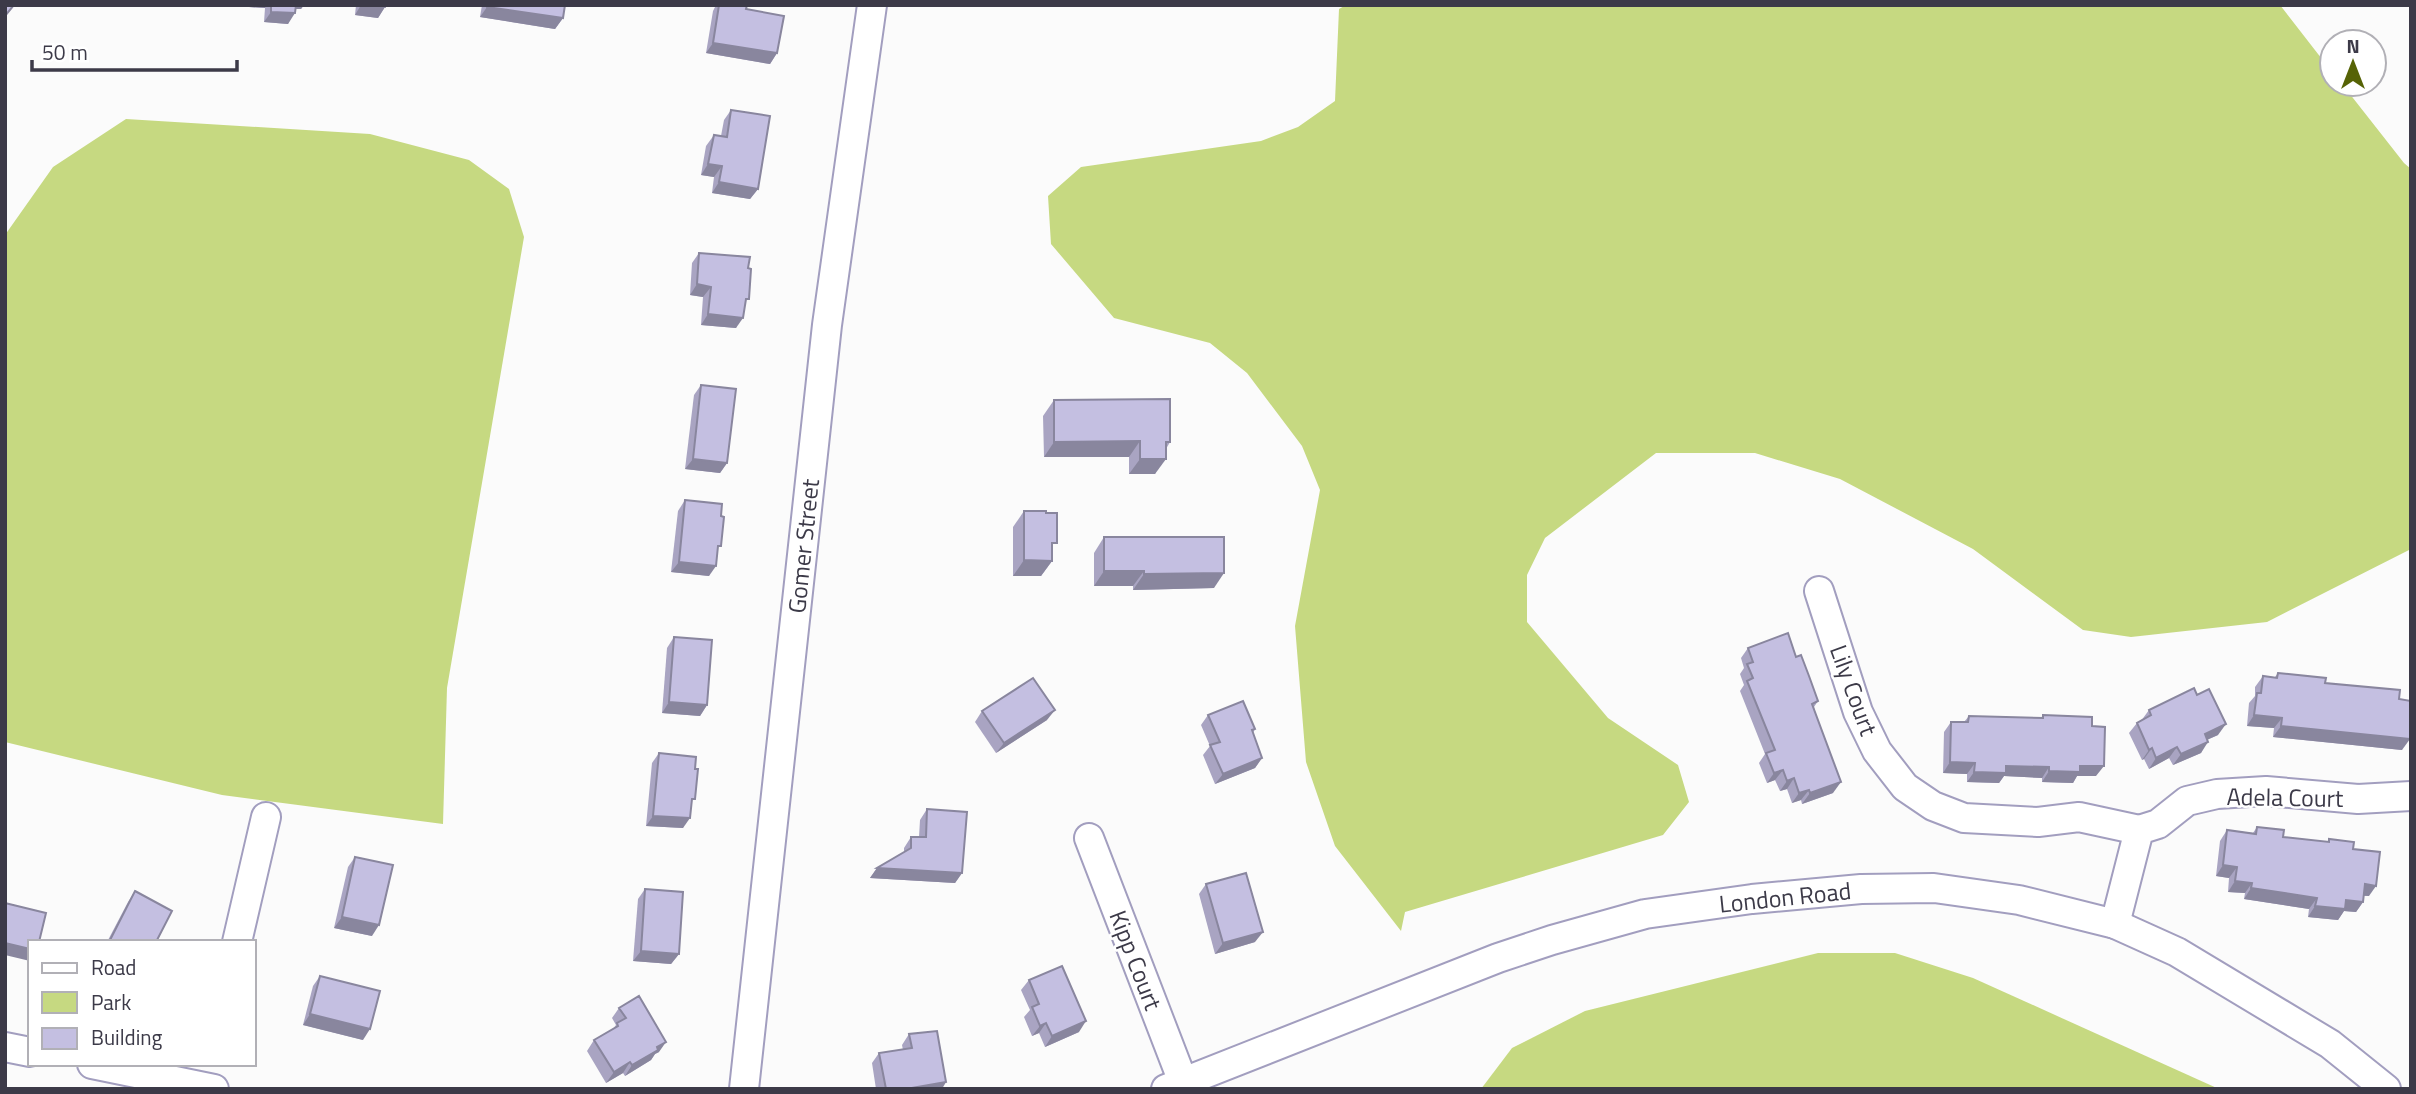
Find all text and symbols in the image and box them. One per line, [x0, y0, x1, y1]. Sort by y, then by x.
scale bar [32, 28, 236, 72]
north arrow [2318, 28, 2388, 98]
text: N [2346, 31, 2360, 60]
text: 50 m [42, 36, 88, 68]
street label: Gomer Street [778, 476, 828, 615]
street label: Lily Court [1821, 640, 1887, 741]
street label: Adela Court [2226, 778, 2344, 816]
street label: London Road [1717, 872, 1853, 922]
street label: Kipp Court [1100, 905, 1172, 1016]
legend [28, 940, 256, 1066]
text: Road [91, 951, 136, 983]
text: Park [91, 986, 131, 1018]
text: Building [91, 1021, 163, 1053]

